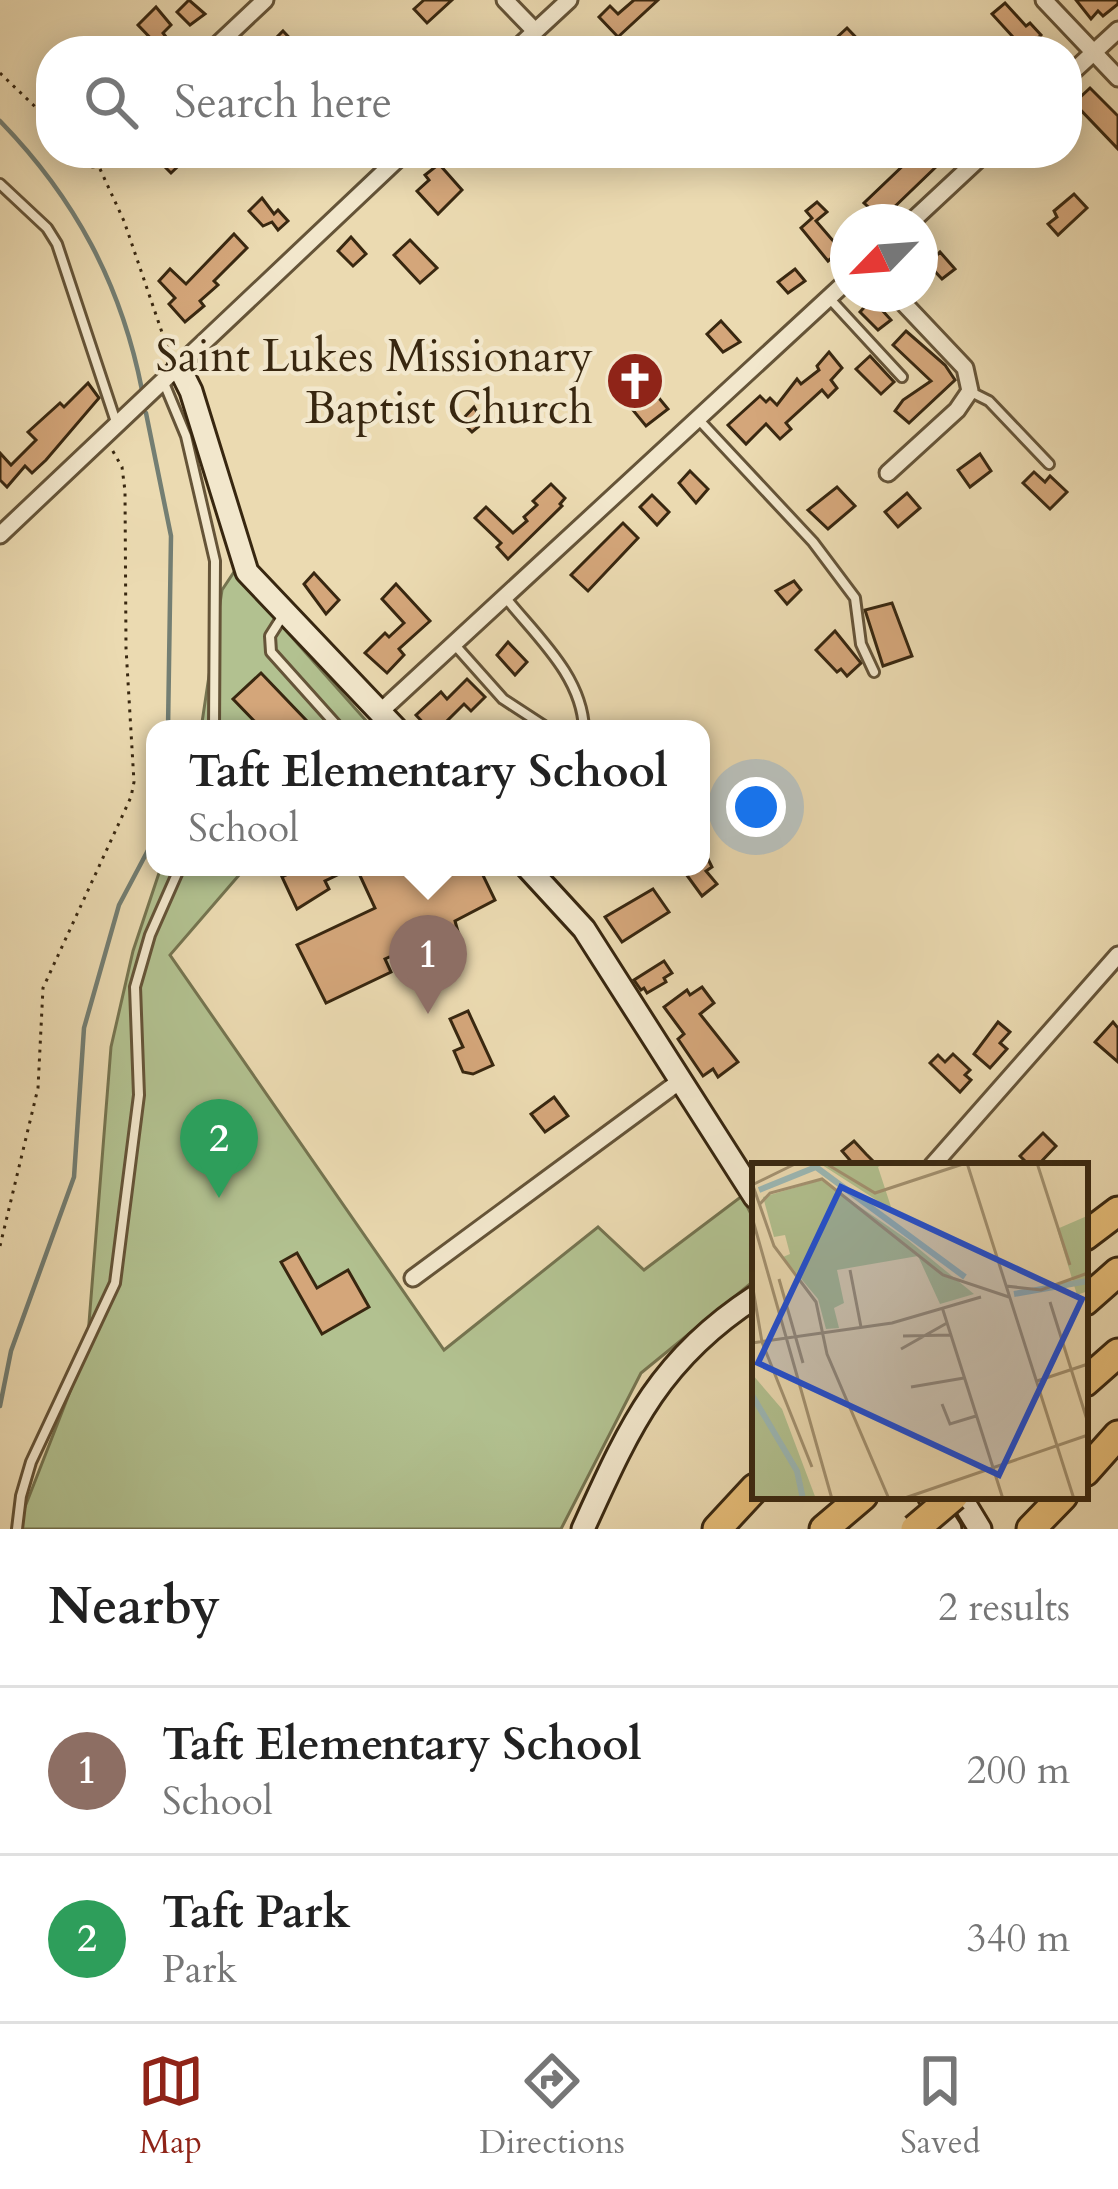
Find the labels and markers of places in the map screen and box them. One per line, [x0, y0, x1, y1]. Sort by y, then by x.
place label: Saint Lukes Missionary Baptist Church [156, 326, 593, 439]
church icon: Saint Lukes Missionary Baptist Church [604, 350, 666, 412]
pin: 1 [389, 915, 467, 1014]
pin: 2 [180, 1099, 258, 1198]

